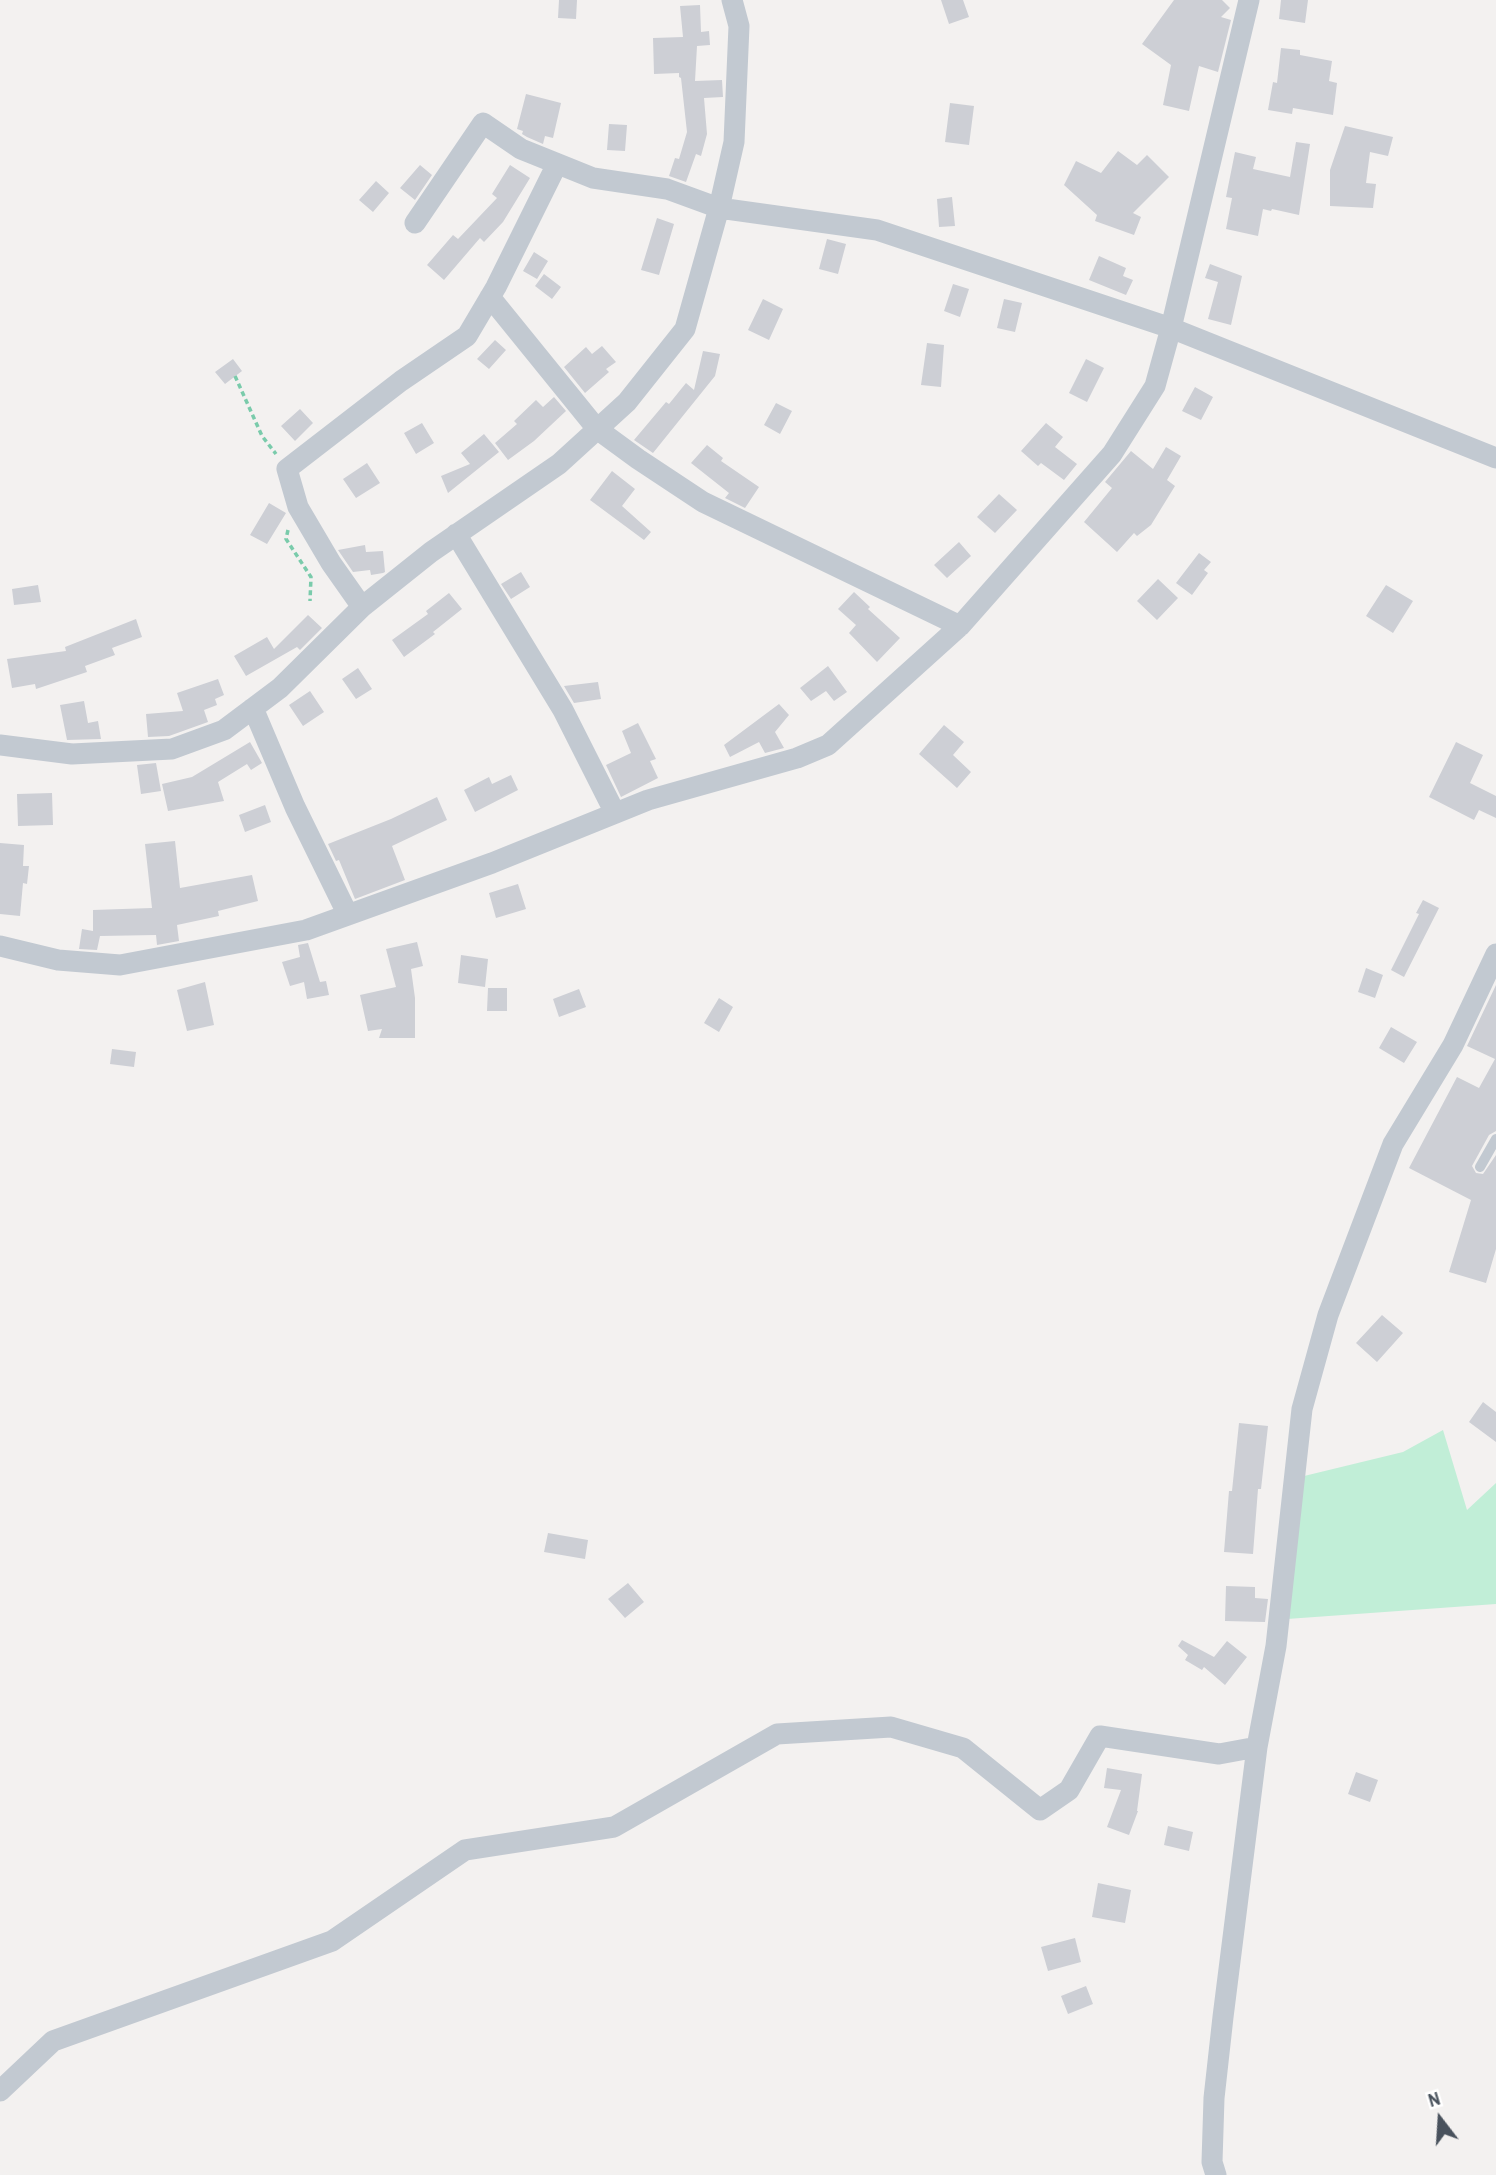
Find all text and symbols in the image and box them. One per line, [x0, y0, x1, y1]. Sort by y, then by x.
north arrow [1405, 2084, 1475, 2154]
text: N [1425, 2085, 1443, 2113]

